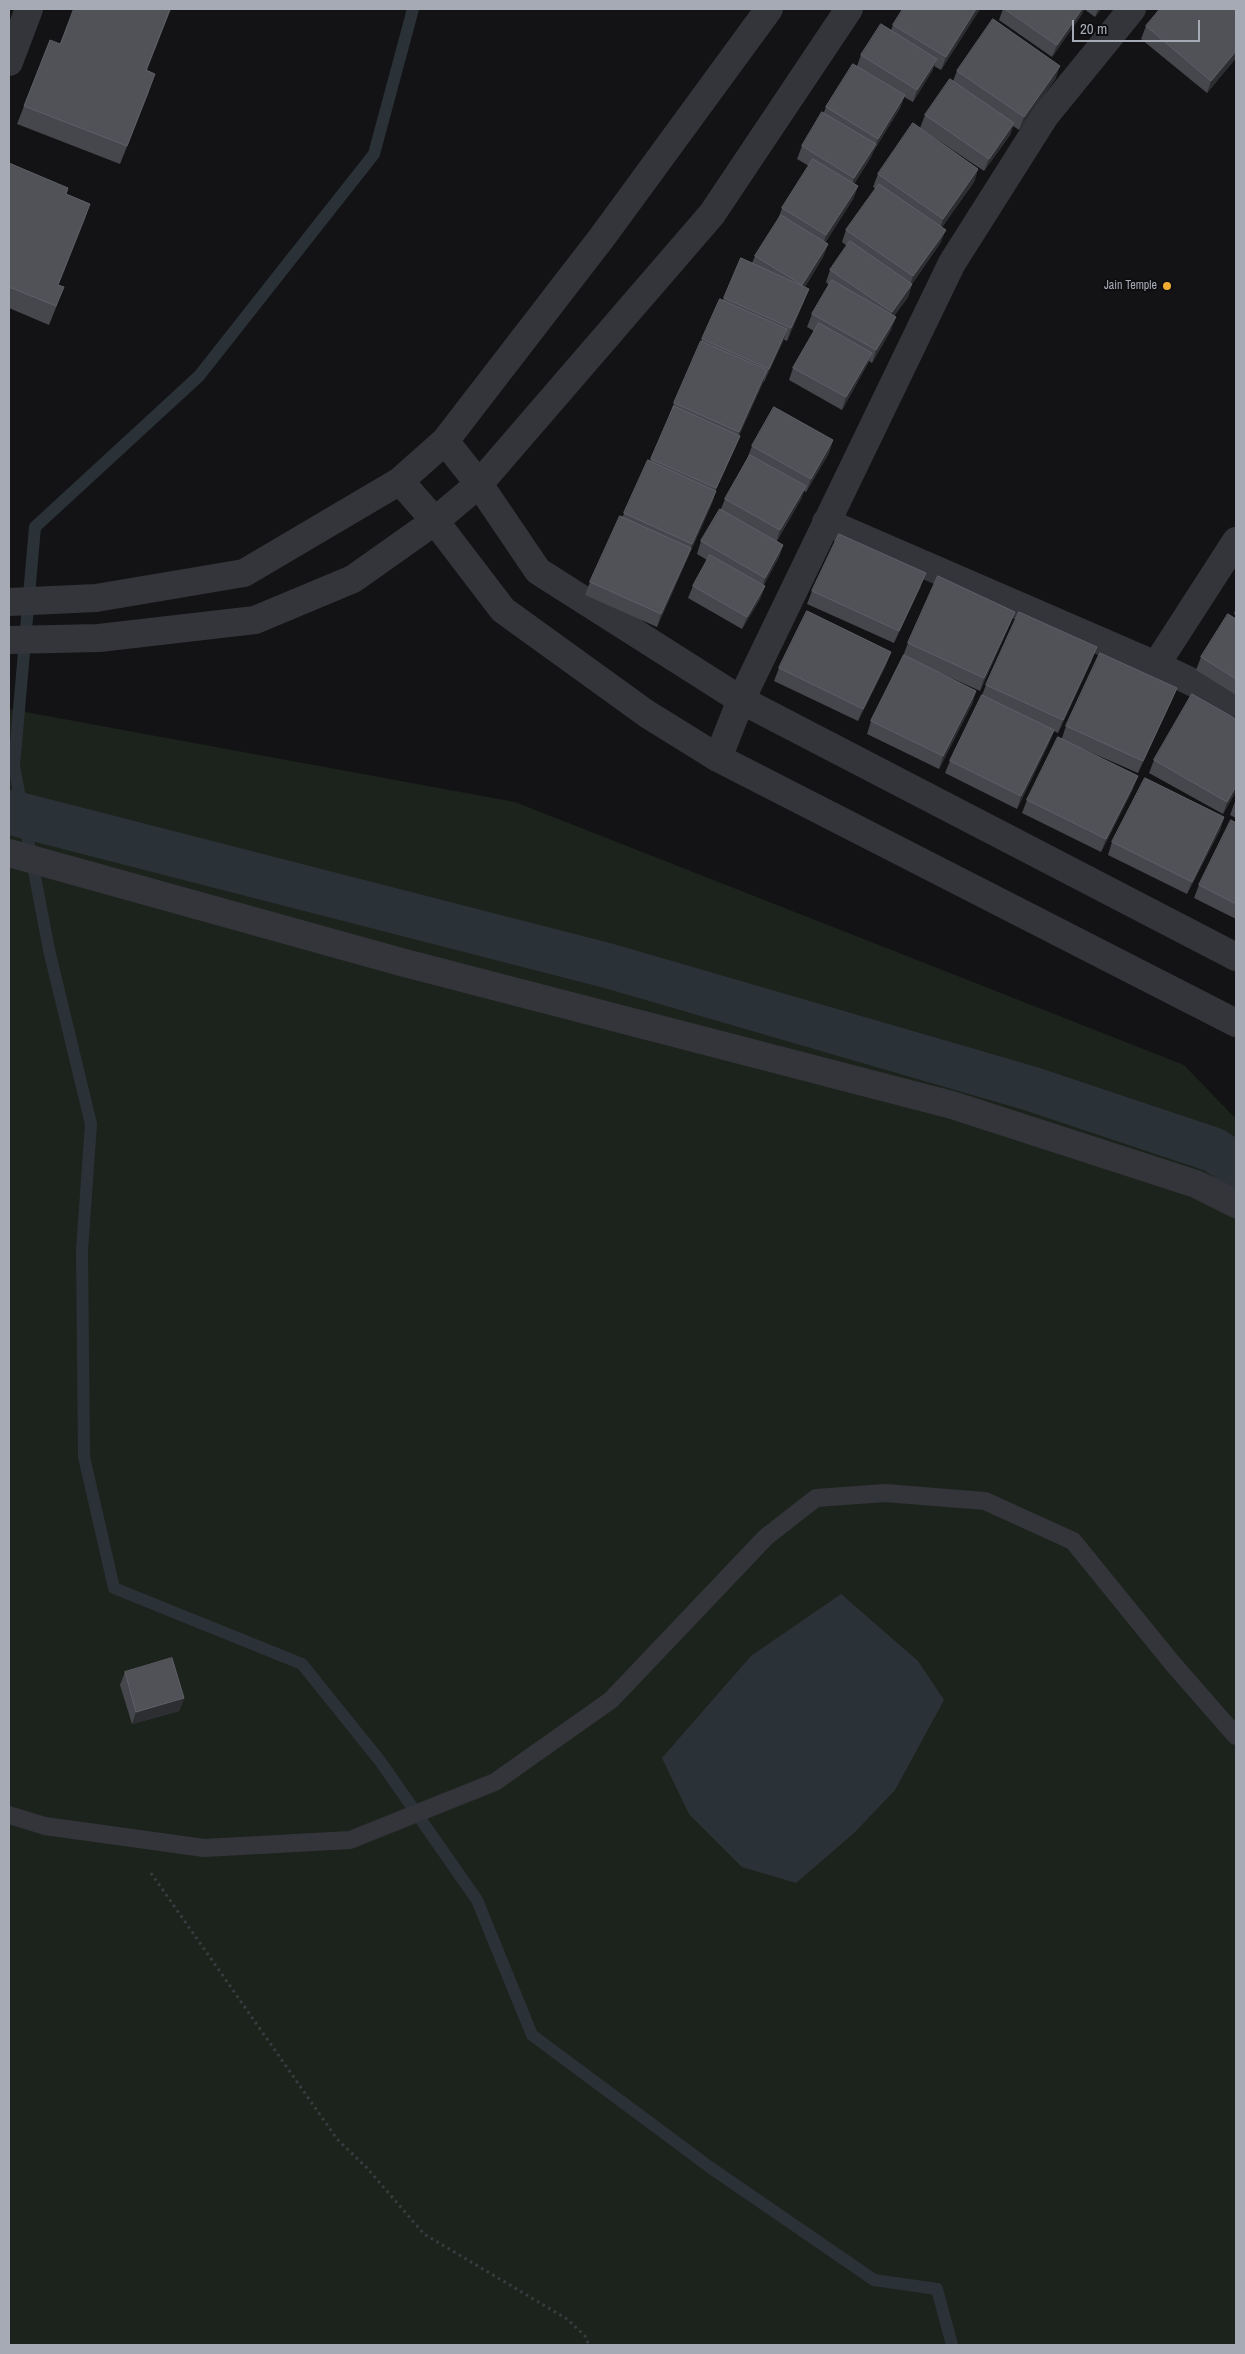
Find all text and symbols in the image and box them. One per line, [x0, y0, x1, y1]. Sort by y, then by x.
scale bar [1075, 10, 1202, 42]
text: 20 m [1080, 18, 1107, 39]
place label: Jain Temple [1104, 279, 1157, 293]
marker: Jain Temple [1161, 280, 1173, 292]

